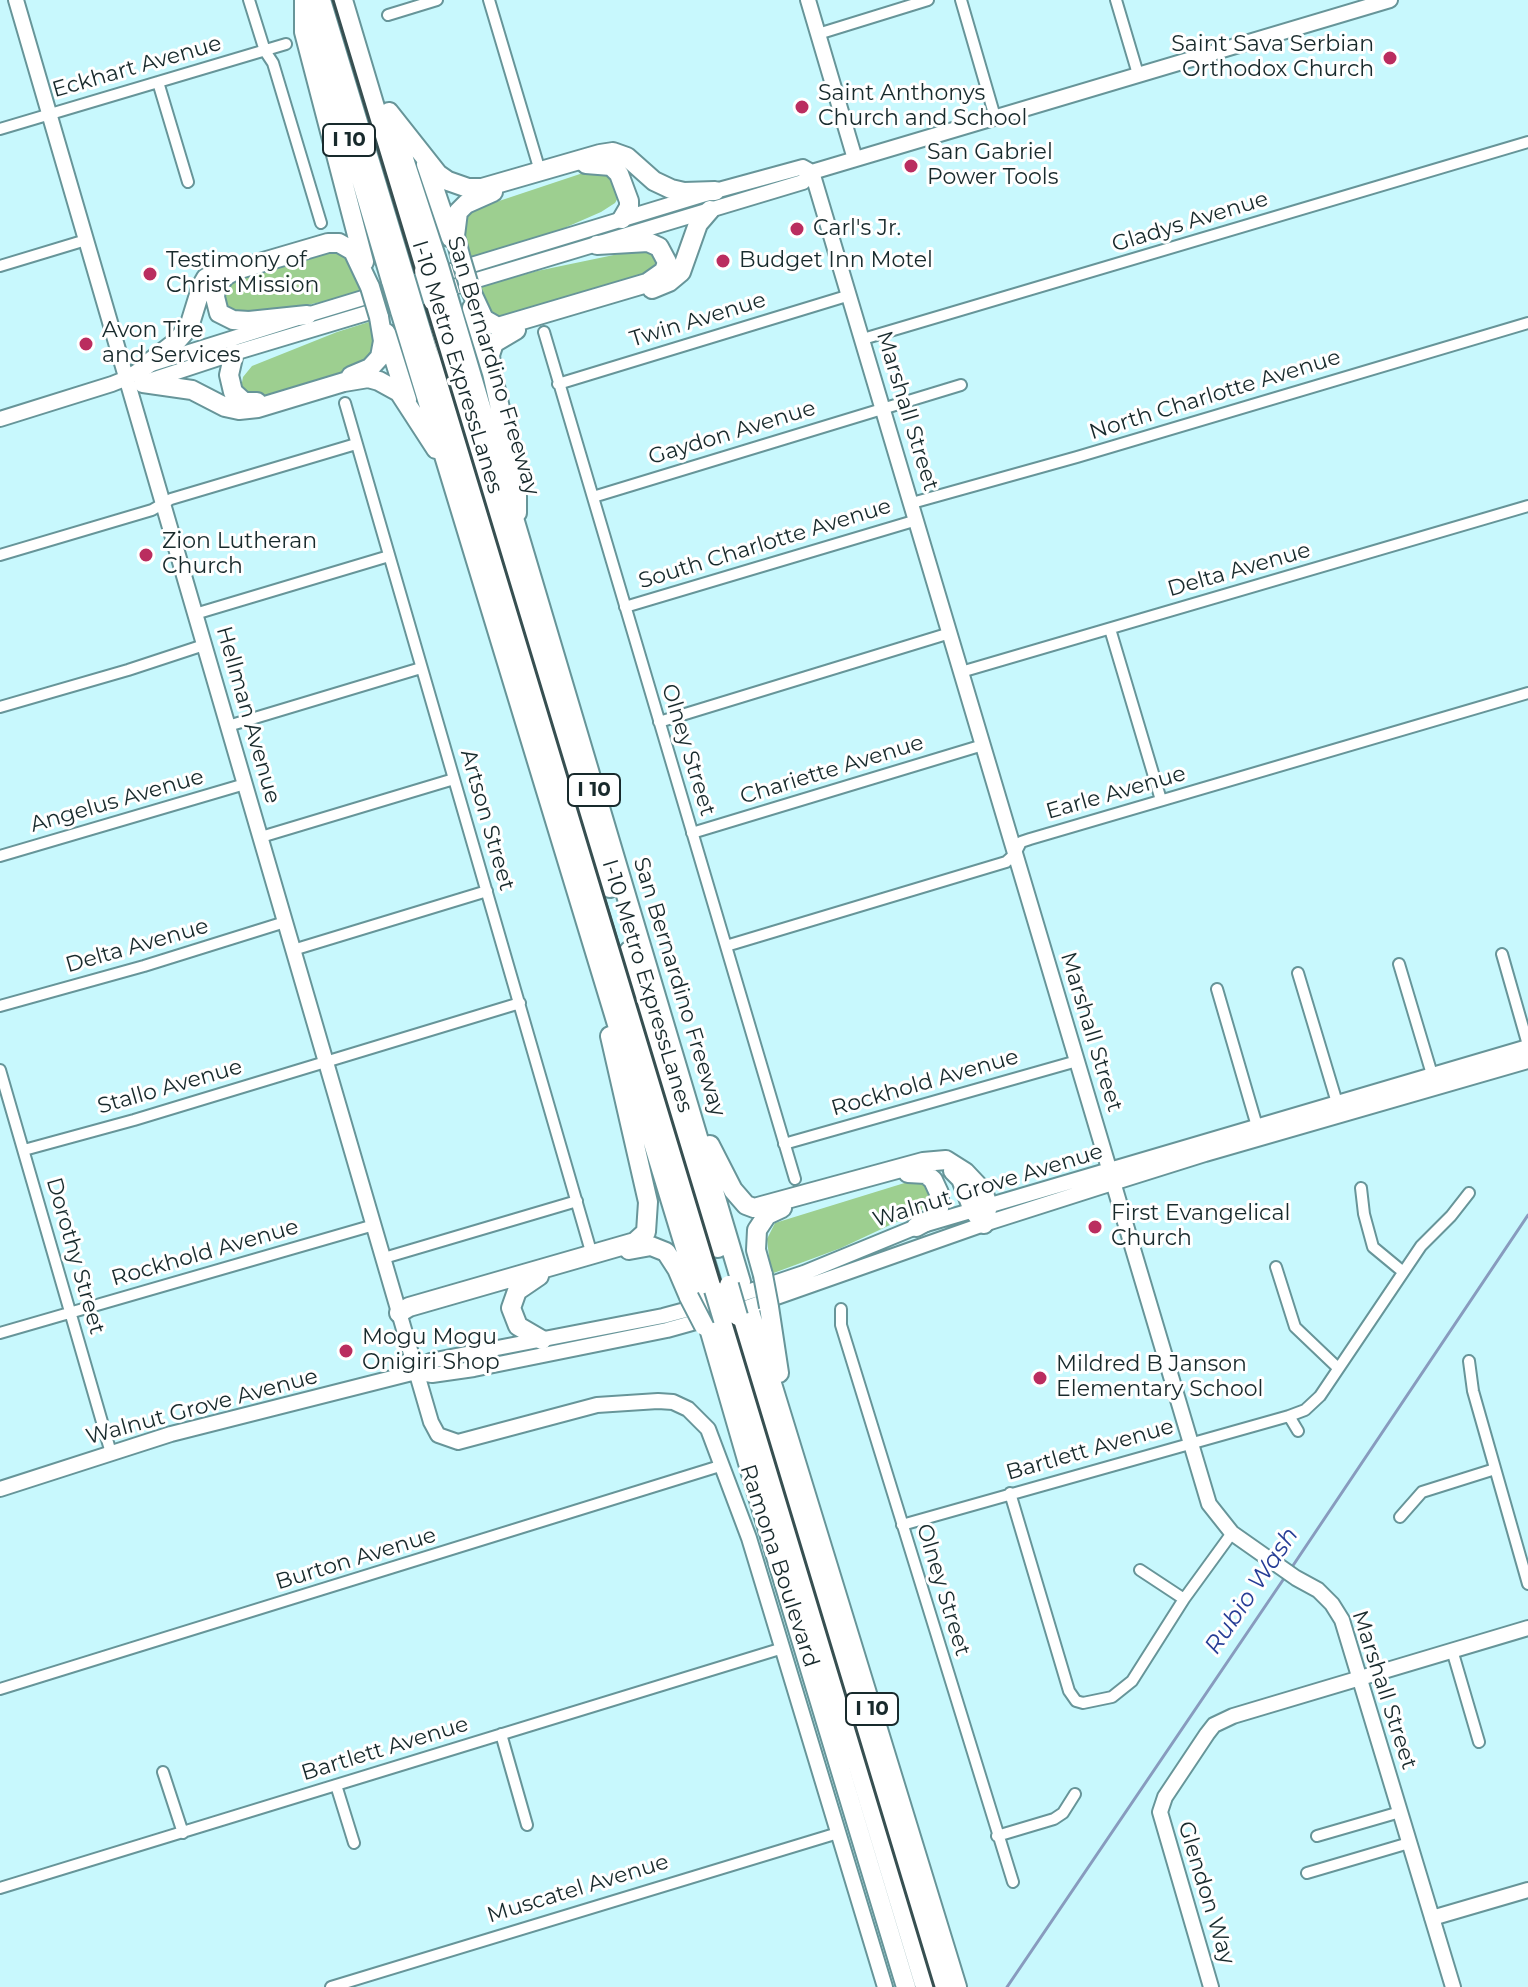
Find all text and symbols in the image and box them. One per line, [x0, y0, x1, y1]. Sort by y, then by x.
street label: Eckhart Avenue [49, 30, 225, 104]
place label: Saint Sava Serbian Orthodox Church [1171, 32, 1374, 84]
marker: Saint Sava Serbian Orthodox Church [1381, 49, 1399, 67]
place label: Saint Anthonys Church and School [818, 81, 1027, 132]
marker: Saint Anthonys Church and School [793, 98, 811, 116]
road number: I 10 [323, 124, 375, 156]
place label: San Gabriel Power Tools [927, 140, 1059, 192]
marker: San Gabriel Power Tools [902, 157, 920, 175]
street label: Gladys Avenue [1109, 186, 1271, 258]
place label: Carl's Jr. [813, 216, 901, 242]
marker: Carl's Jr. [788, 220, 806, 238]
street label: San Bernardino Freeway [441, 233, 545, 499]
street label: I-10 Metro ExpressLanes [406, 237, 508, 497]
place label: Testimony of Christ Mission [166, 248, 319, 300]
place label: Budget Inn Motel [739, 248, 933, 274]
marker: Budget Inn Motel [714, 252, 732, 270]
marker: Testimony of Christ Mission [141, 265, 159, 283]
street label: Twin Avenue [627, 287, 769, 353]
place label: Avon Tire and Services [102, 318, 241, 370]
street label: Marshall Street [870, 328, 944, 494]
marker: Avon Tire and Services [77, 335, 95, 353]
street label: North Charlotte Avenue [1086, 344, 1344, 446]
street label: Gaydon Avenue [645, 395, 819, 471]
street label: South Charlotte Avenue [636, 493, 894, 595]
place label: Zion Lutheran Church [162, 529, 317, 580]
street label: Delta Avenue [1164, 537, 1314, 603]
marker: Zion Lutheran Church [137, 546, 155, 564]
street label: Hellman Avenue [210, 623, 286, 807]
street label: Olney Street [655, 681, 721, 819]
street label: Chariette Avenue [737, 730, 927, 810]
street label: Artson Street [454, 746, 520, 894]
street label: Earle Avenue [1043, 760, 1189, 826]
street label: Angelus Avenue [27, 764, 207, 838]
road number: I 10 [568, 774, 620, 806]
street label: San Bernardino Freeway [627, 854, 731, 1120]
street label: I-10 Metro ExpressLanes [596, 856, 698, 1116]
street label: Delta Avenue [62, 913, 212, 979]
street label: Marshall Street [1054, 949, 1128, 1115]
street label: Rockhold Avenue [828, 1044, 1022, 1122]
street label: Stallo Avenue [95, 1054, 245, 1120]
street label: Walnut Grove Avenue [870, 1138, 1106, 1234]
street label: Dorothy Street [40, 1175, 110, 1337]
place label: First Evangelical Church [1111, 1201, 1290, 1252]
street label: Rockhold Avenue [108, 1214, 302, 1292]
marker: First Evangelical Church [1086, 1218, 1104, 1236]
place label: Mogu Mogu Onigiri Shop [362, 1325, 500, 1376]
marker: Mogu Mogu Onigiri Shop [337, 1342, 355, 1360]
place label: Mildred B Janson Elementary School [1056, 1352, 1263, 1404]
street label: Walnut Grove Avenue [83, 1363, 321, 1451]
marker: Mildred B Janson Elementary School [1031, 1369, 1049, 1387]
street label: Bartlett Avenue [1003, 1413, 1177, 1487]
street label: Ramona Boulevard [734, 1461, 824, 1671]
street label: Olney Street [910, 1521, 976, 1659]
street label: Burton Avenue [273, 1522, 439, 1596]
water label: Rubio Wash [1199, 1522, 1305, 1660]
street label: Marshall Street [1346, 1607, 1422, 1773]
road number: I 10 [846, 1693, 898, 1725]
street label: Bartlett Avenue [298, 1711, 472, 1787]
street label: Glendon Way [1172, 1818, 1240, 1968]
street label: Muscatel Avenue [484, 1849, 672, 1929]

